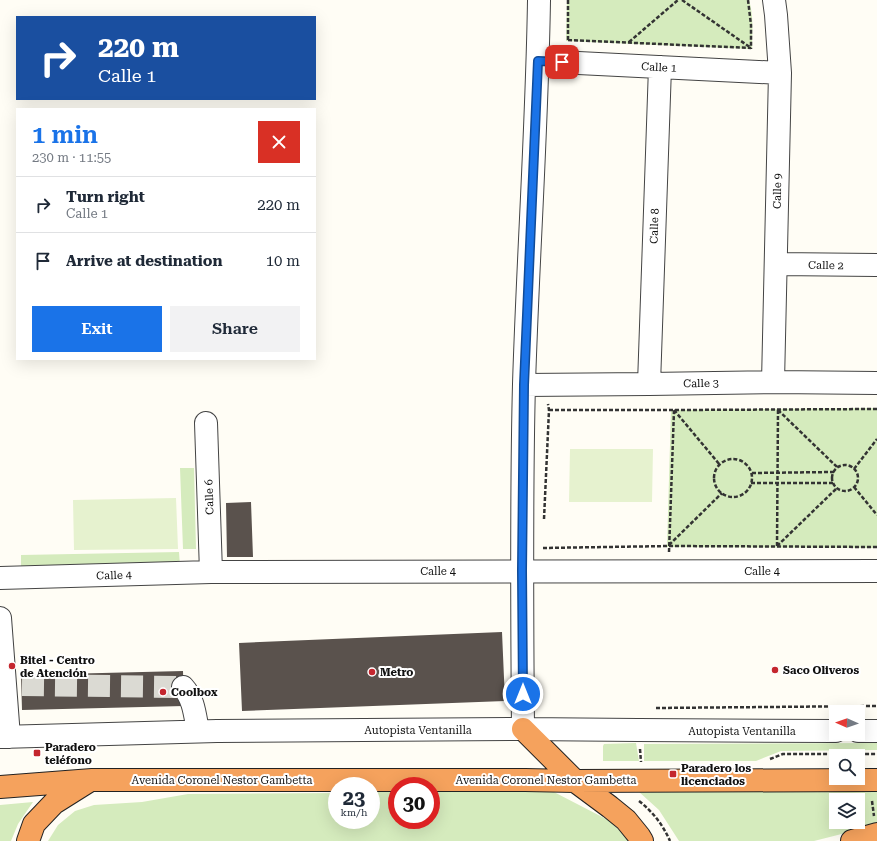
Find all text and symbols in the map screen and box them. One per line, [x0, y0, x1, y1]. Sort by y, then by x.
text: 220 m [98, 31, 179, 64]
icon: right [32, 32, 84, 84]
pin [545, 45, 579, 79]
icon: arrive [551, 51, 573, 73]
street label: Calle 1 [641, 60, 677, 75]
text: Calle 1 [98, 65, 156, 86]
text: 1 min [32, 121, 98, 149]
button: close [258, 121, 300, 163]
text: 230 m · 11:55 [32, 150, 111, 165]
street label: Calle 9 [771, 173, 784, 209]
text: Turn right [66, 188, 145, 206]
icon: right [32, 194, 54, 216]
text: 220 m [257, 196, 300, 214]
text: Calle 1 [66, 206, 108, 221]
street label: Calle 8 [647, 208, 662, 244]
icon: arrive [32, 250, 54, 272]
text: Arrive at destination [66, 252, 222, 270]
text: 10 m [266, 252, 300, 270]
street label: Calle 2 [808, 259, 844, 272]
button: Exit [32, 306, 162, 352]
button: Share [170, 306, 300, 352]
street label: Calle 3 [683, 377, 719, 390]
street label: Calle 6 [202, 479, 217, 515]
street label: Calle 4 [420, 565, 457, 578]
street label: Calle 4 [744, 565, 781, 578]
street label: Calle 4 [96, 568, 133, 583]
place label: Bitel - Centro de Atención [20, 654, 95, 680]
marker: Bitel - Centro de Atención [7, 661, 17, 671]
place label: Saco Oliveros [783, 664, 859, 677]
marker: Saco Oliveros [770, 665, 780, 675]
place label: Metro [380, 666, 413, 679]
marker: Metro [367, 667, 377, 677]
position arrow [502, 673, 544, 715]
place label: Coolbox [171, 686, 218, 699]
marker: Coolbox [158, 687, 168, 697]
north arrow [829, 705, 865, 741]
map controls [829, 705, 865, 829]
street label: Autopista Ventanilla [364, 724, 472, 737]
street label: Autopista Ventanilla [688, 725, 796, 738]
place label: Paradero teléfono [45, 741, 96, 767]
marker: Paradero teléfono [32, 748, 42, 758]
button: search [829, 749, 865, 785]
place label: Paradero los licenciados [681, 762, 751, 788]
marker: Paradero los licenciados [668, 769, 678, 779]
street label: Avenida Coronel Nestor Gambetta [132, 774, 312, 787]
street label: Avenida Coronel Nestor Gambetta [456, 774, 636, 787]
speed limit sign: 30 [388, 777, 440, 829]
text: 23 [343, 786, 365, 810]
button: layers [829, 793, 865, 829]
text: km/h [341, 807, 367, 818]

